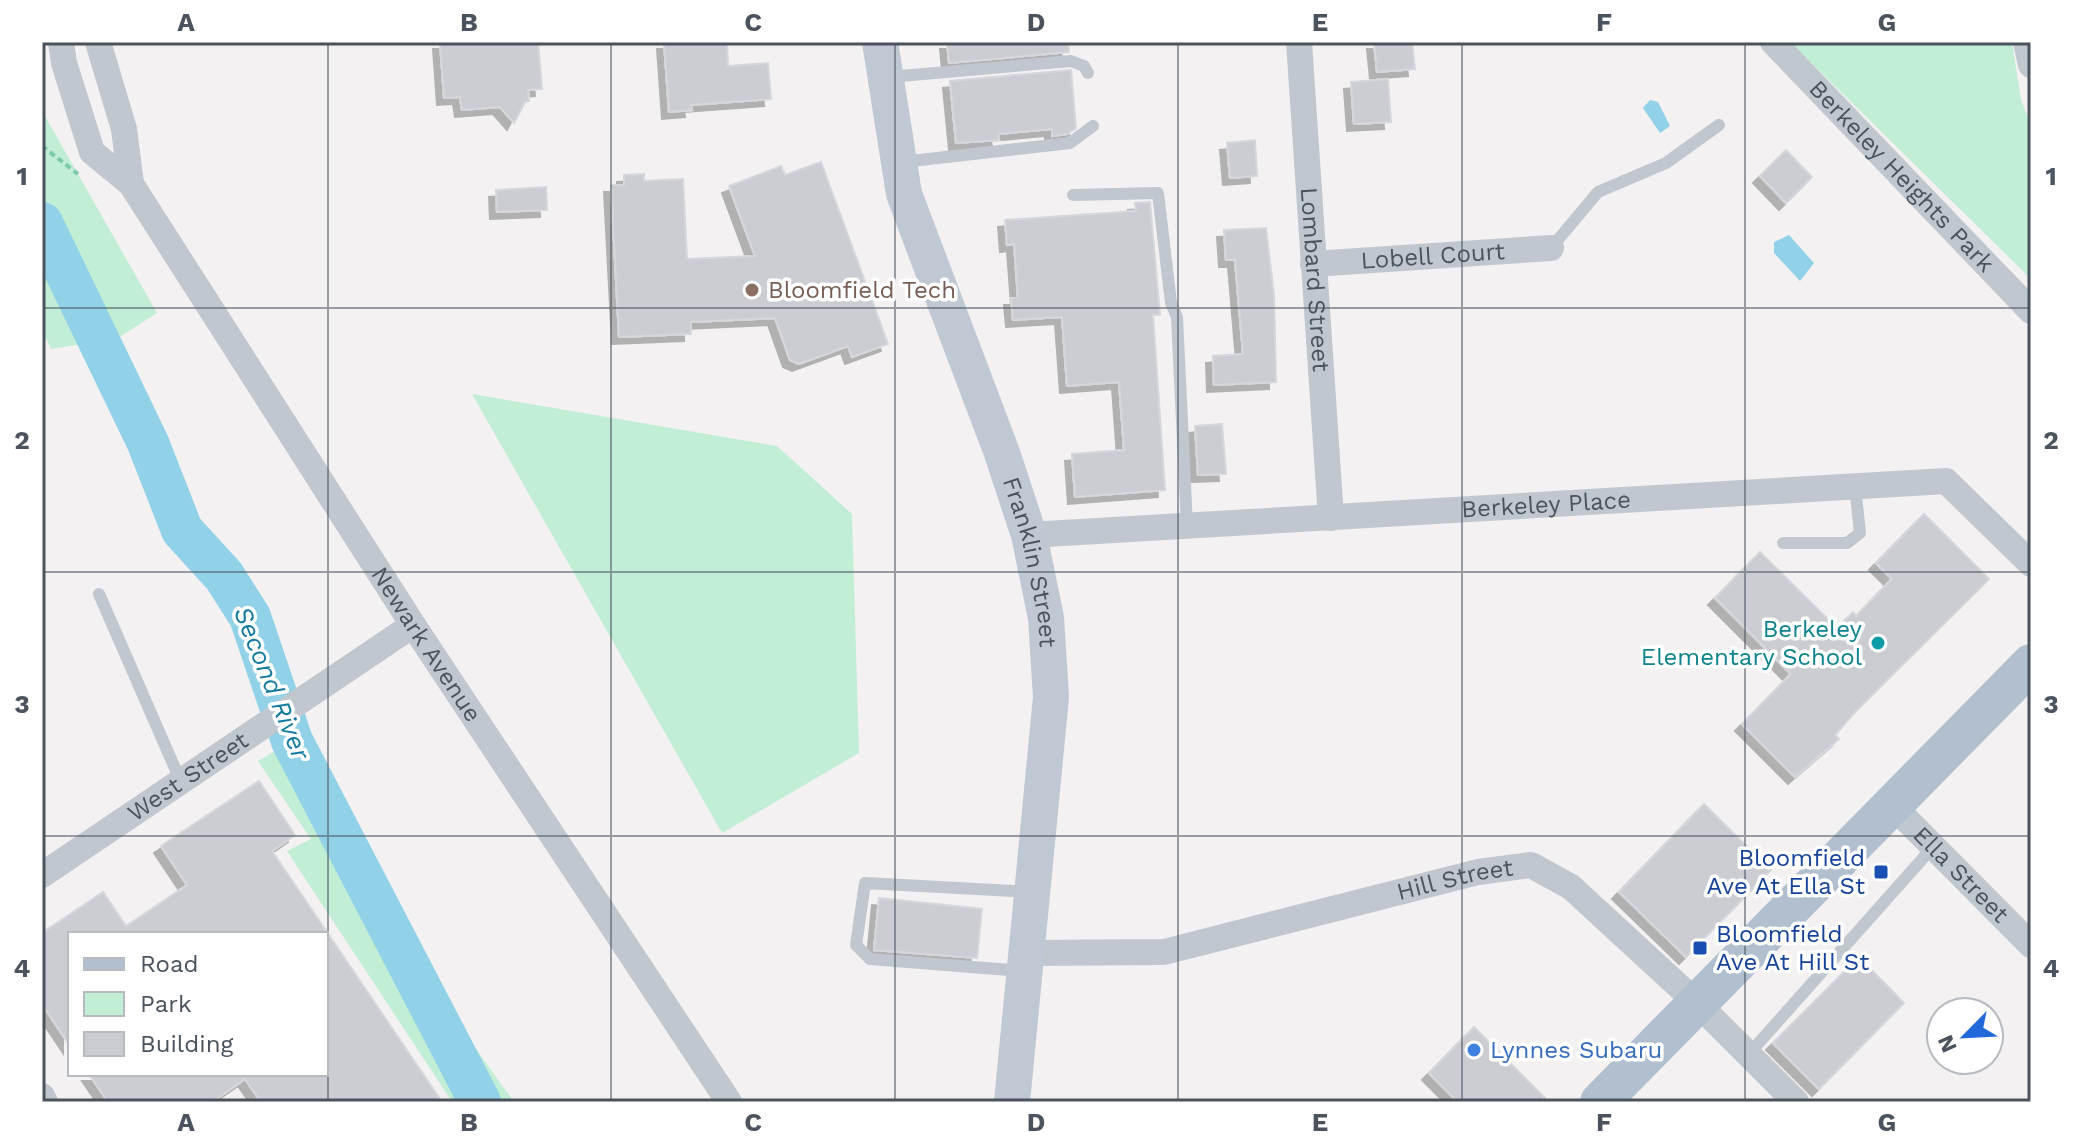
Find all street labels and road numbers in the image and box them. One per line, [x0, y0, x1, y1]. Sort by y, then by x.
street label: Berkeley Heights Park [1803, 75, 2000, 278]
street label: Lombard Street [1295, 186, 1335, 373]
street label: Lobell Court [1360, 237, 1506, 275]
street label: Franklin Street [997, 473, 1062, 648]
street label: Berkeley Place [1460, 486, 1632, 524]
street label: Newark Avenue [366, 562, 487, 727]
street label: West Street [122, 726, 254, 827]
street label: Ella Street [1908, 821, 2015, 928]
street label: Hill Street [1394, 854, 1515, 906]

